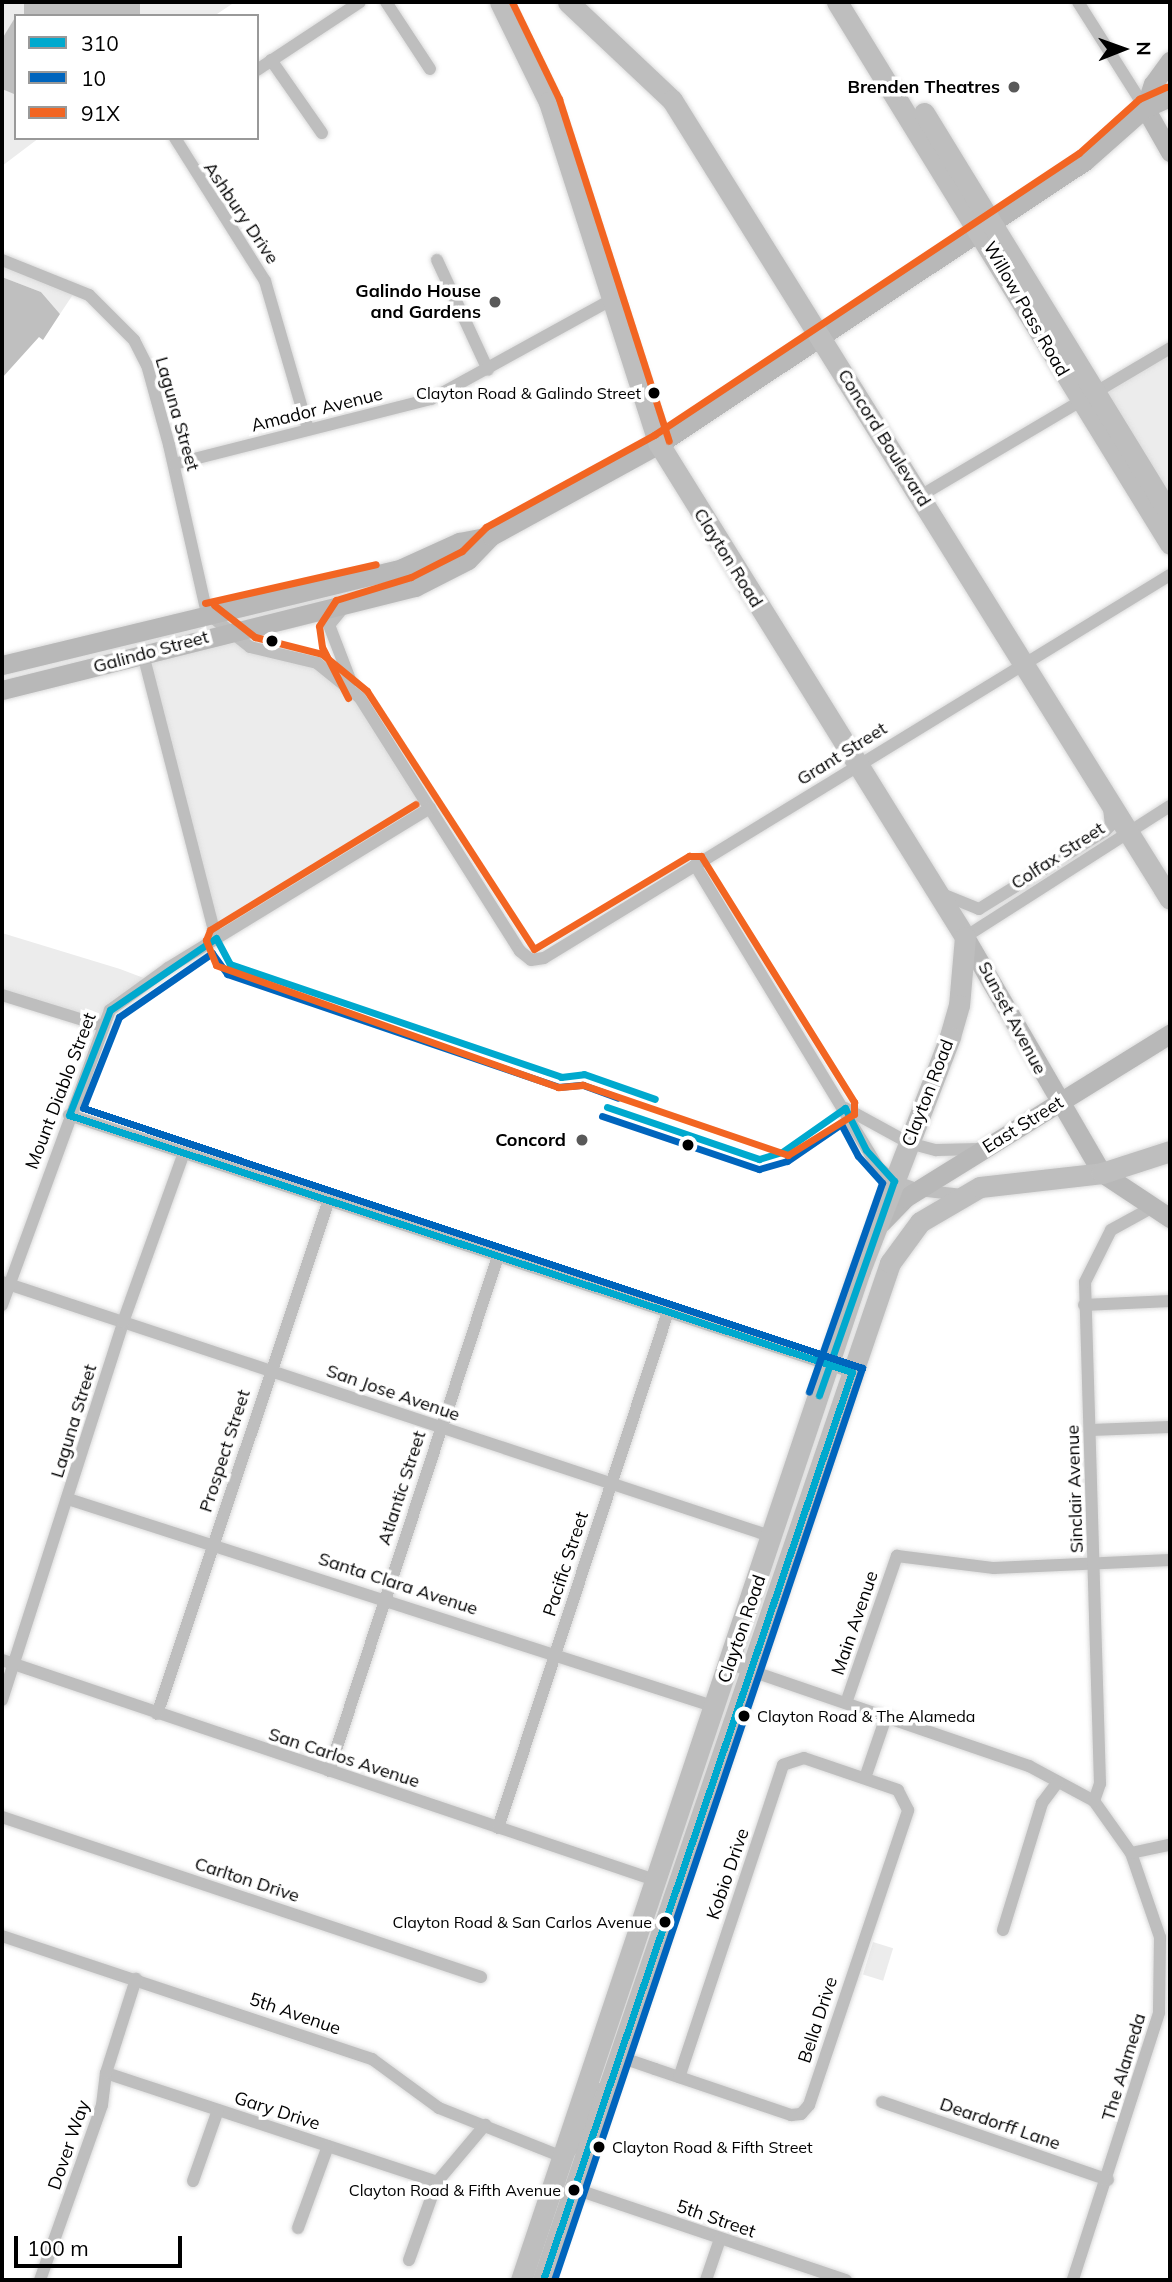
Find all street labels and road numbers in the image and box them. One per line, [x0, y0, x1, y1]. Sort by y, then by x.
street label: Ashbury Drive [199, 158, 283, 268]
street label: Willow Pass Road [979, 238, 1073, 380]
street label: Laguna Street [150, 354, 204, 474]
street label: Concord Boulevard [833, 365, 935, 511]
street label: Amador Avenue [249, 383, 385, 437]
street label: Clayton Road [689, 504, 767, 612]
street label: Galindo Street [91, 626, 211, 678]
street label: Grant Street [793, 718, 891, 790]
street label: Colfax Street [1007, 818, 1109, 894]
street label: Sunset Avenue [973, 958, 1051, 1078]
street label: Mount Diablo Street [21, 1010, 101, 1172]
street label: Clayton Road [898, 1036, 958, 1150]
street label: East Street [979, 1092, 1067, 1158]
street label: San Jose Avenue [323, 1360, 463, 1426]
street label: Laguna Street [46, 1362, 102, 1480]
street label: Prospect Street [195, 1387, 255, 1515]
street label: Sinclair Avenue [1062, 1425, 1088, 1553]
street label: Atlantic Street [373, 1428, 431, 1548]
street label: Pacific Street [539, 1509, 593, 1619]
street label: Santa Clara Avenue [316, 1548, 480, 1620]
street label: Main Avenue [827, 1568, 883, 1678]
street label: Clayton Road [713, 1572, 771, 1686]
street label: San Carlos Avenue [266, 1723, 422, 1793]
street label: Kobio Drive [702, 1826, 754, 1922]
street label: Carlton Drive [192, 1853, 302, 1907]
street label: Bella Drive [794, 1974, 842, 2066]
street label: 5th Avenue [247, 1988, 343, 2040]
street label: The Alameda [1097, 2011, 1151, 2123]
street label: Gary Drive [231, 2087, 323, 2135]
street label: Deardorff Lane [937, 2093, 1063, 2155]
street label: Dover Way [44, 2097, 94, 2193]
street label: 5th Street [674, 2195, 758, 2243]

